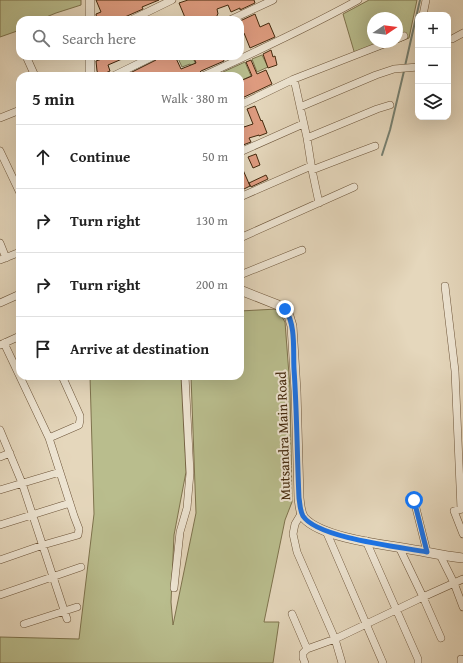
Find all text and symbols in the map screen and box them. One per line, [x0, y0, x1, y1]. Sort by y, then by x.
north arrow [367, 12, 403, 48]
map controls [415, 12, 451, 120]
button: + [415, 12, 451, 48]
search box [16, 16, 244, 60]
icon: search [30, 27, 52, 49]
text: Search here [62, 28, 136, 49]
button: − [415, 48, 451, 84]
button: layers [415, 84, 451, 120]
text: 5 min [32, 86, 74, 111]
text: Walk · 380 m [161, 89, 228, 108]
icon: ahead [32, 146, 54, 168]
text: Continue [70, 146, 131, 167]
text: 50 m [202, 147, 228, 166]
icon: right [32, 210, 54, 232]
text: Turn right [70, 210, 141, 231]
text: 130 m [196, 211, 228, 230]
icon: right [32, 274, 54, 296]
text: Turn right [70, 274, 141, 295]
text: 200 m [196, 275, 228, 294]
route end [276, 300, 294, 318]
icon: arrive [32, 338, 54, 360]
text: Arrive at destination [70, 338, 209, 359]
street label: Mutsandra Main Road [271, 371, 295, 501]
route start [405, 491, 423, 509]

